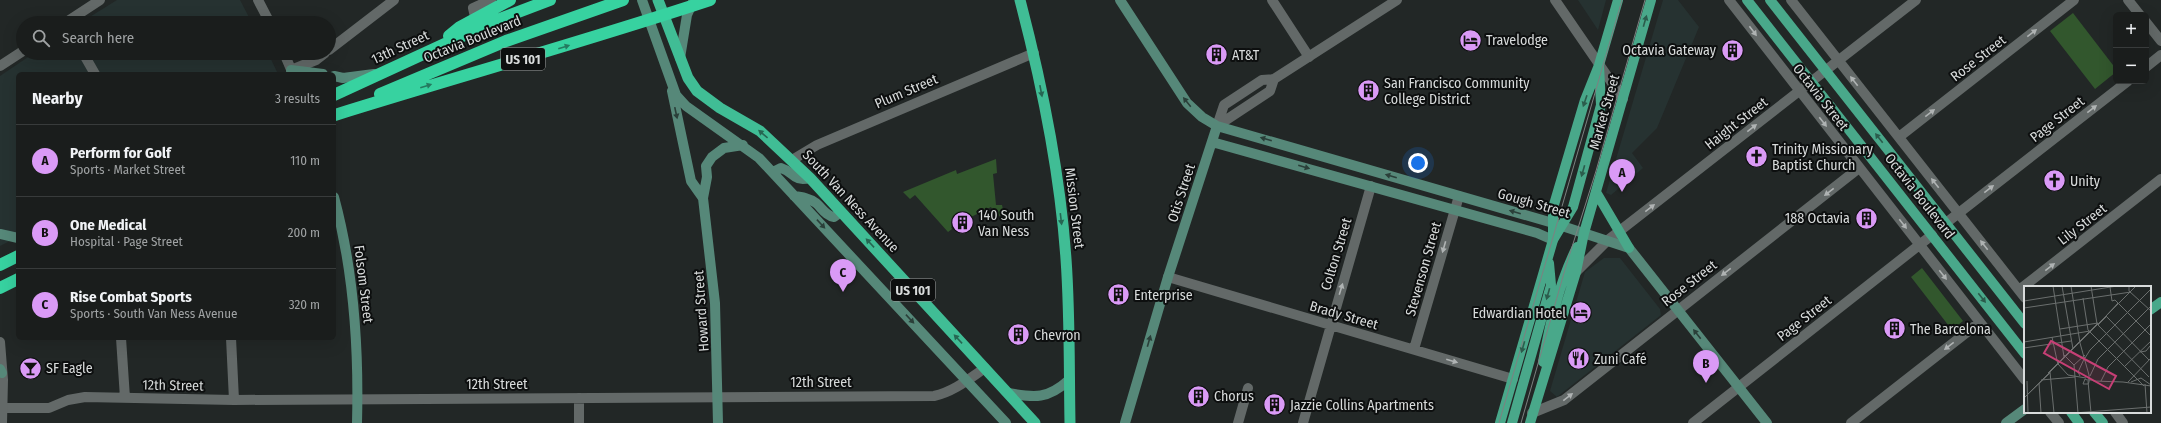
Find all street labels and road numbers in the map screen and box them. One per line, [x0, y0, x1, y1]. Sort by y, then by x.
street label: Octavia Boulevard [421, 12, 523, 67]
street label: 13th Street [369, 27, 432, 68]
street label: Rose Street [1947, 31, 2010, 85]
road number: US 101 [501, 48, 545, 70]
street label: Octavia Street [1789, 60, 1852, 134]
street label: Plum Street [872, 70, 941, 112]
street label: Market Street [1586, 72, 1623, 152]
street label: Haight Street [1701, 93, 1771, 153]
street label: Page Street [2027, 93, 2088, 146]
street label: South Van Ness Avenue [799, 147, 902, 256]
street label: Octavia Boulevard [1881, 150, 1958, 242]
street label: Otis Street [1164, 161, 1199, 225]
street label: Mission Street [1061, 167, 1088, 250]
street label: Gough Street [1496, 185, 1572, 222]
street label: Lily Street [2055, 200, 2110, 249]
street label: Colton Street [1317, 216, 1356, 292]
street label: Stevenson Street [1402, 220, 1445, 318]
street label: Folsom Street [350, 244, 377, 324]
street label: Rose Street [1658, 256, 1721, 310]
street label: Howard Street [690, 269, 713, 352]
road number: US 101 [891, 279, 935, 301]
street label: Page Street [1774, 292, 1835, 345]
street label: Brady Street [1308, 298, 1380, 333]
street label: 12th Street [790, 374, 852, 391]
street label: 12th Street [142, 376, 204, 395]
street label: 12th Street [466, 376, 528, 393]

